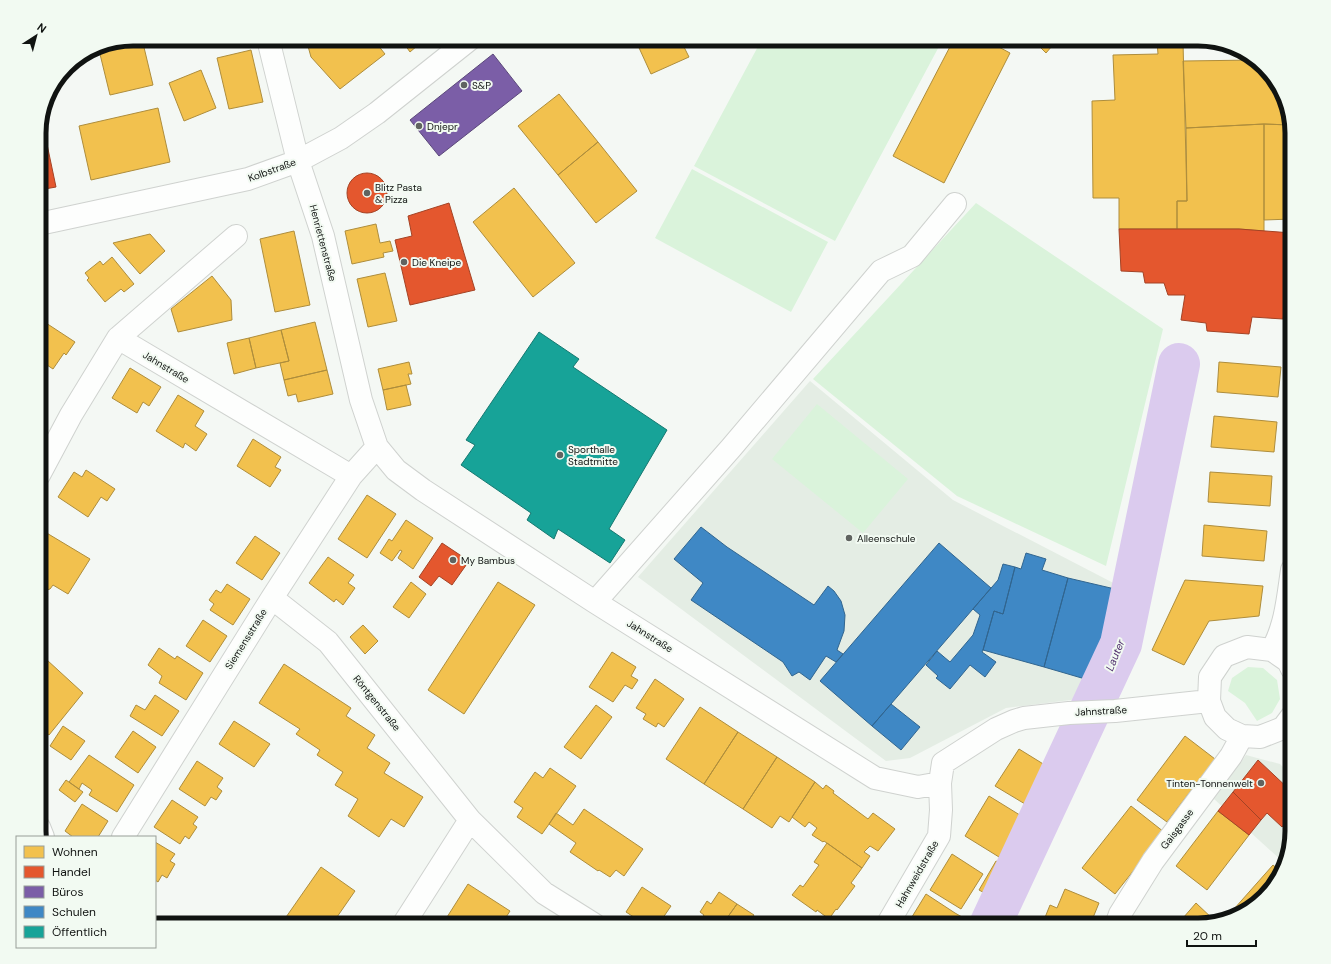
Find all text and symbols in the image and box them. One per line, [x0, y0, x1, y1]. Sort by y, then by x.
north arrow [16, 16, 56, 56]
text: N [35, 20, 49, 36]
place label: S&P [472, 79, 491, 92]
marker: S&P [459, 80, 469, 90]
place label: Dnjepr [427, 120, 458, 133]
marker: Dnjepr [414, 121, 424, 131]
street label: Kolbstraße [246, 155, 298, 185]
place label: Blitz Pasta & Pizza [375, 181, 422, 206]
marker: Blitz Pasta & Pizza [362, 188, 372, 198]
street label: Henriettenstraße [307, 203, 340, 283]
place label: Die Kneipe [412, 256, 462, 269]
marker: Die Kneipe [399, 257, 409, 267]
street label: Jahnstraße [140, 348, 192, 386]
place label: Sporthalle Stadtmitte [568, 443, 618, 468]
marker: Sporthalle Stadtmitte [555, 450, 565, 460]
place label: Alleenschule [857, 532, 916, 545]
marker: Alleenschule [844, 533, 854, 543]
place label: My Bambus [461, 554, 515, 567]
marker: My Bambus [448, 555, 458, 565]
street label: Siemensstraße [222, 606, 270, 672]
street label: Jahnstraße [625, 617, 676, 655]
water label: Lauter [1102, 636, 1128, 673]
street label: Röntgenstraße [351, 672, 404, 734]
street label: Jahnstraße [1075, 703, 1128, 719]
place label: Tinten-Tonnenwelt [1166, 777, 1253, 790]
marker: Tinten-Tonnenwelt [1256, 778, 1266, 788]
street label: Gaisgasse [1158, 806, 1197, 852]
legend [16, 836, 156, 948]
street label: Hahnweidstraße [892, 838, 942, 910]
text: Wohnen [52, 844, 98, 860]
text: Handel [52, 864, 91, 880]
text: Büros [52, 884, 83, 900]
text: Schulen [52, 904, 96, 920]
scale bar [1187, 922, 1256, 948]
text: Öffentlich [52, 924, 107, 940]
text: 20 m [1193, 928, 1222, 944]

